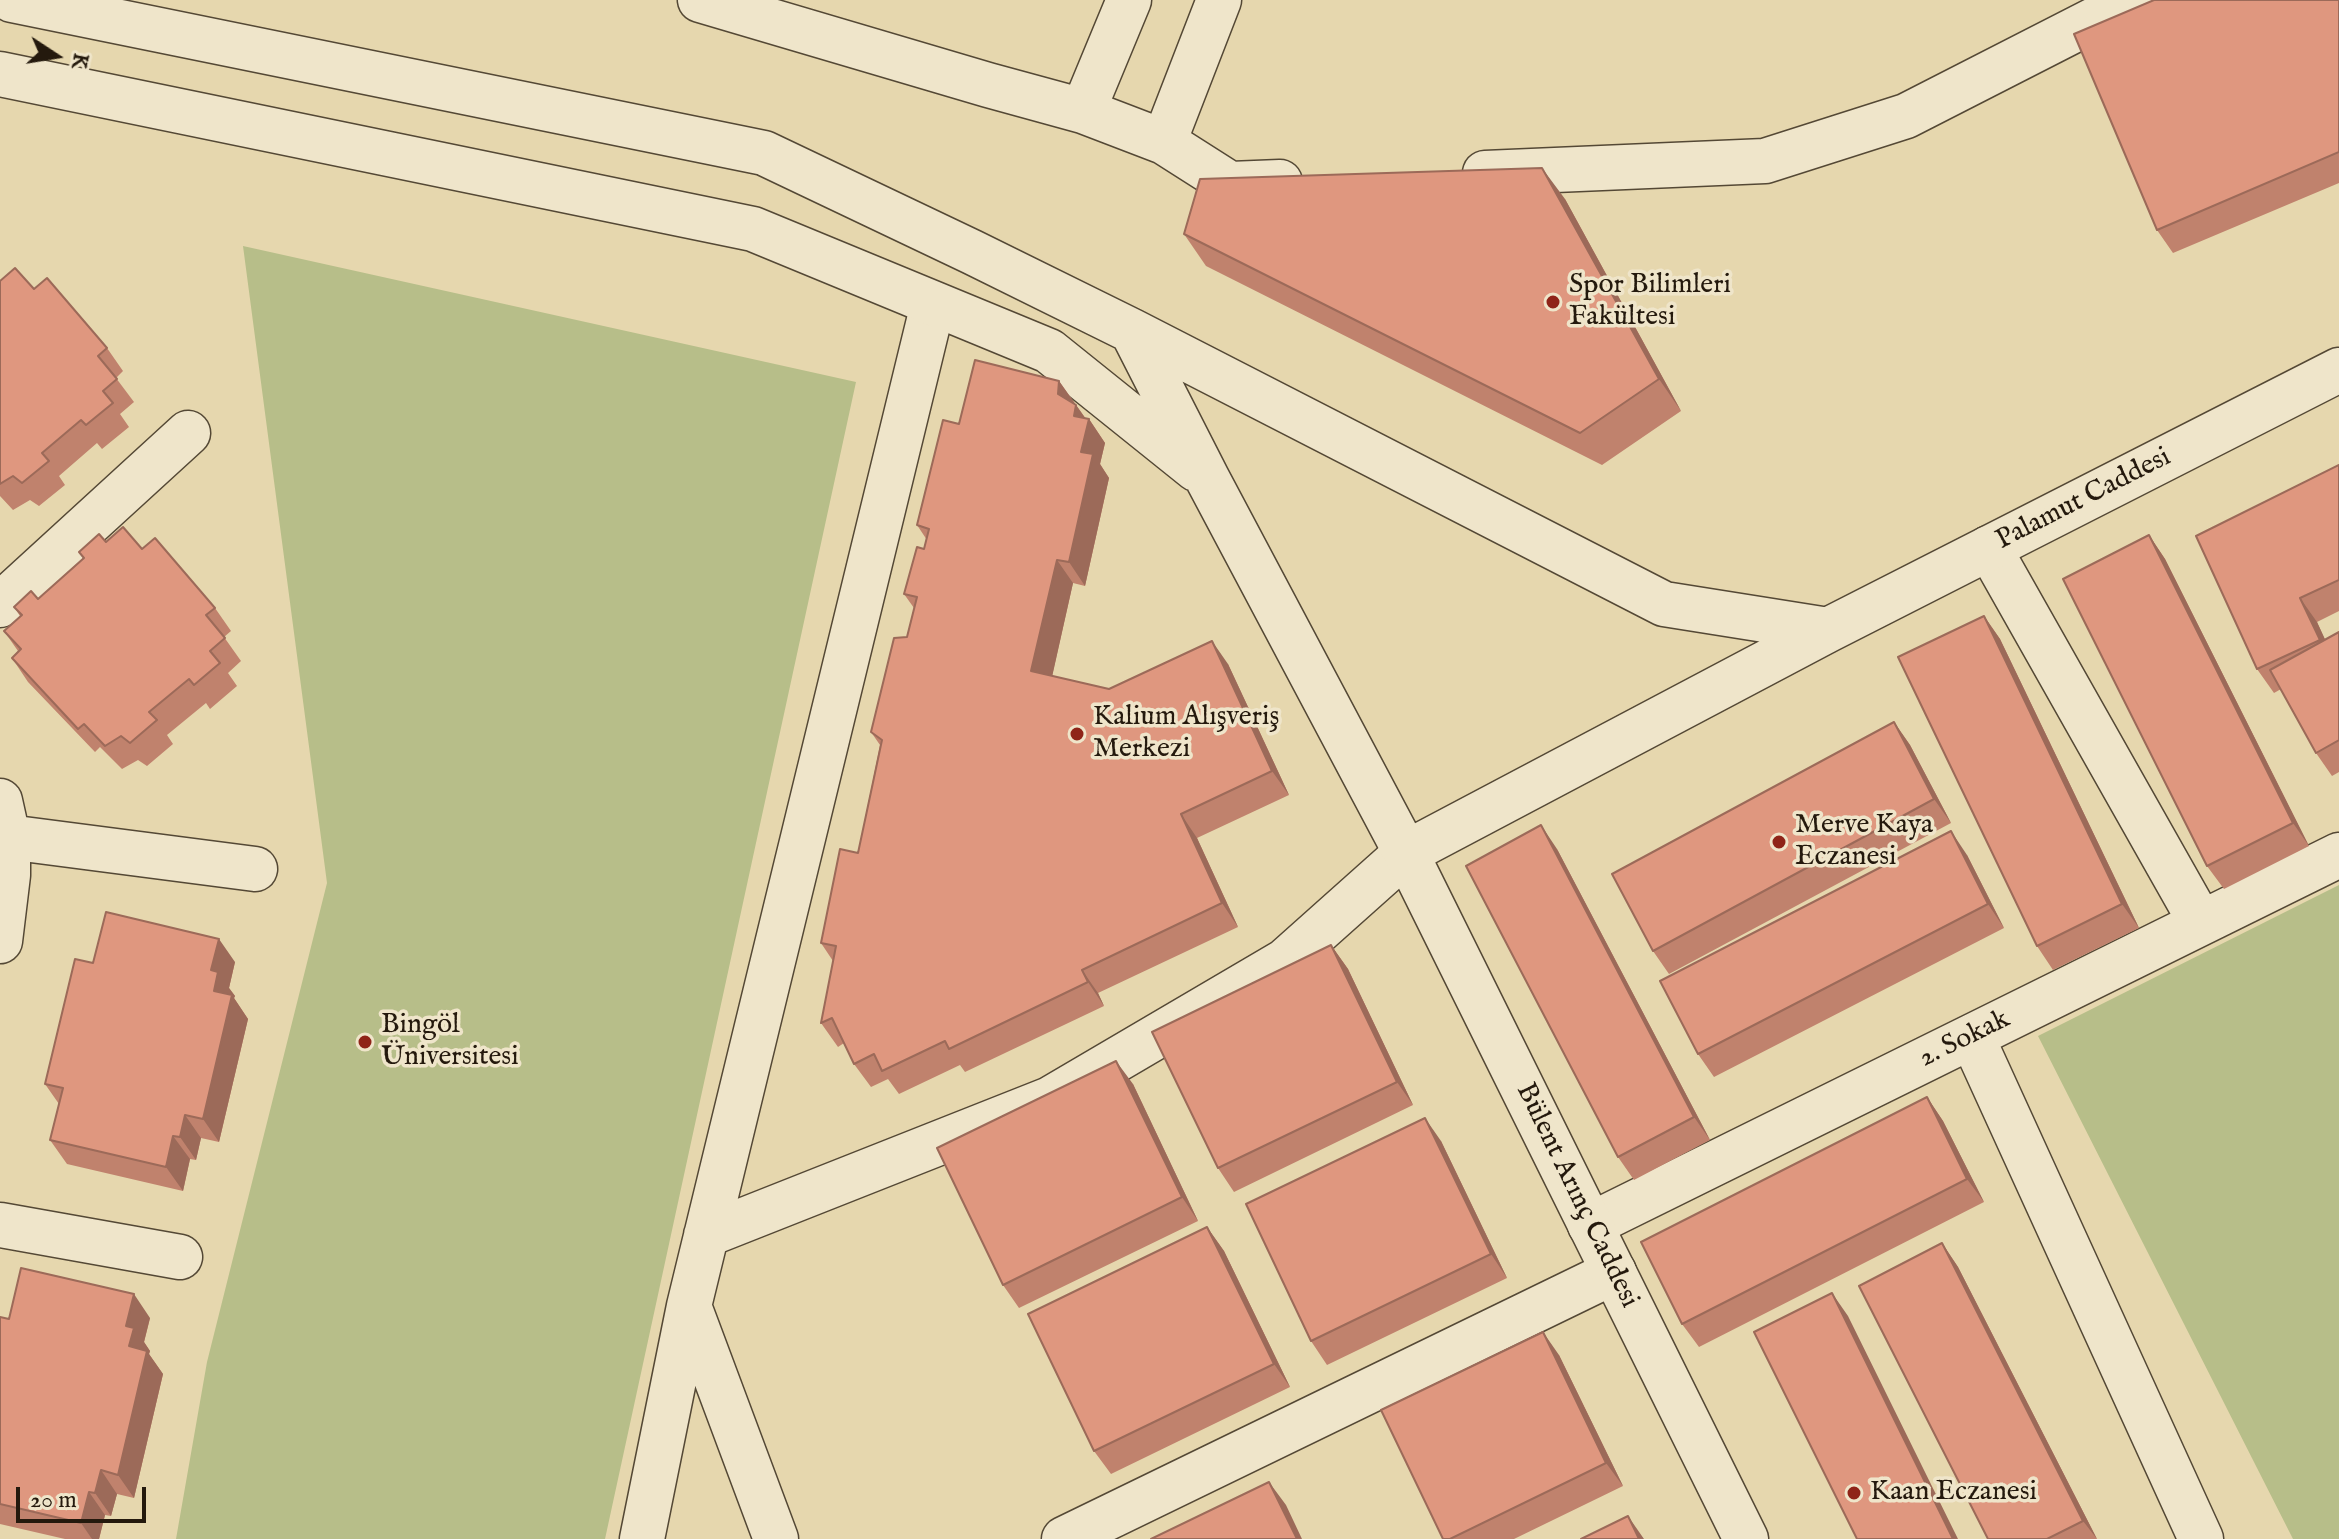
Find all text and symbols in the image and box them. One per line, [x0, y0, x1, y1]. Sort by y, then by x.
north arrow [16, 16, 96, 96]
text: K [64, 50, 95, 72]
place label: Spor Bilimleri Fakültesi [1569, 269, 1731, 335]
marker: Spor Bilimleri Fakültesi [1544, 293, 1562, 311]
street label: Palamut Caddesi [1991, 442, 2177, 558]
place label: Kalium Alışveriş Merkezi [1093, 701, 1279, 767]
marker: Kalium Alışveriş Merkezi [1068, 725, 1086, 743]
place label: Merve Kaya Eczanesi [1795, 809, 1933, 875]
marker: Merve Kaya Eczanesi [1770, 833, 1788, 851]
street label: 2. Sokak [1914, 1004, 2016, 1076]
place label: Bingöl Üniversitesi [381, 1009, 519, 1075]
marker: Bingöl Üniversitesi [356, 1033, 374, 1051]
street label: Bülent Arınç Caddesi [1507, 1078, 1645, 1314]
scale bar [20, 1471, 150, 1521]
place label: Kaan Eczanesi [1870, 1476, 2037, 1510]
marker: Kaan Eczanesi [1845, 1484, 1863, 1502]
text: 20 m [30, 1485, 77, 1516]

